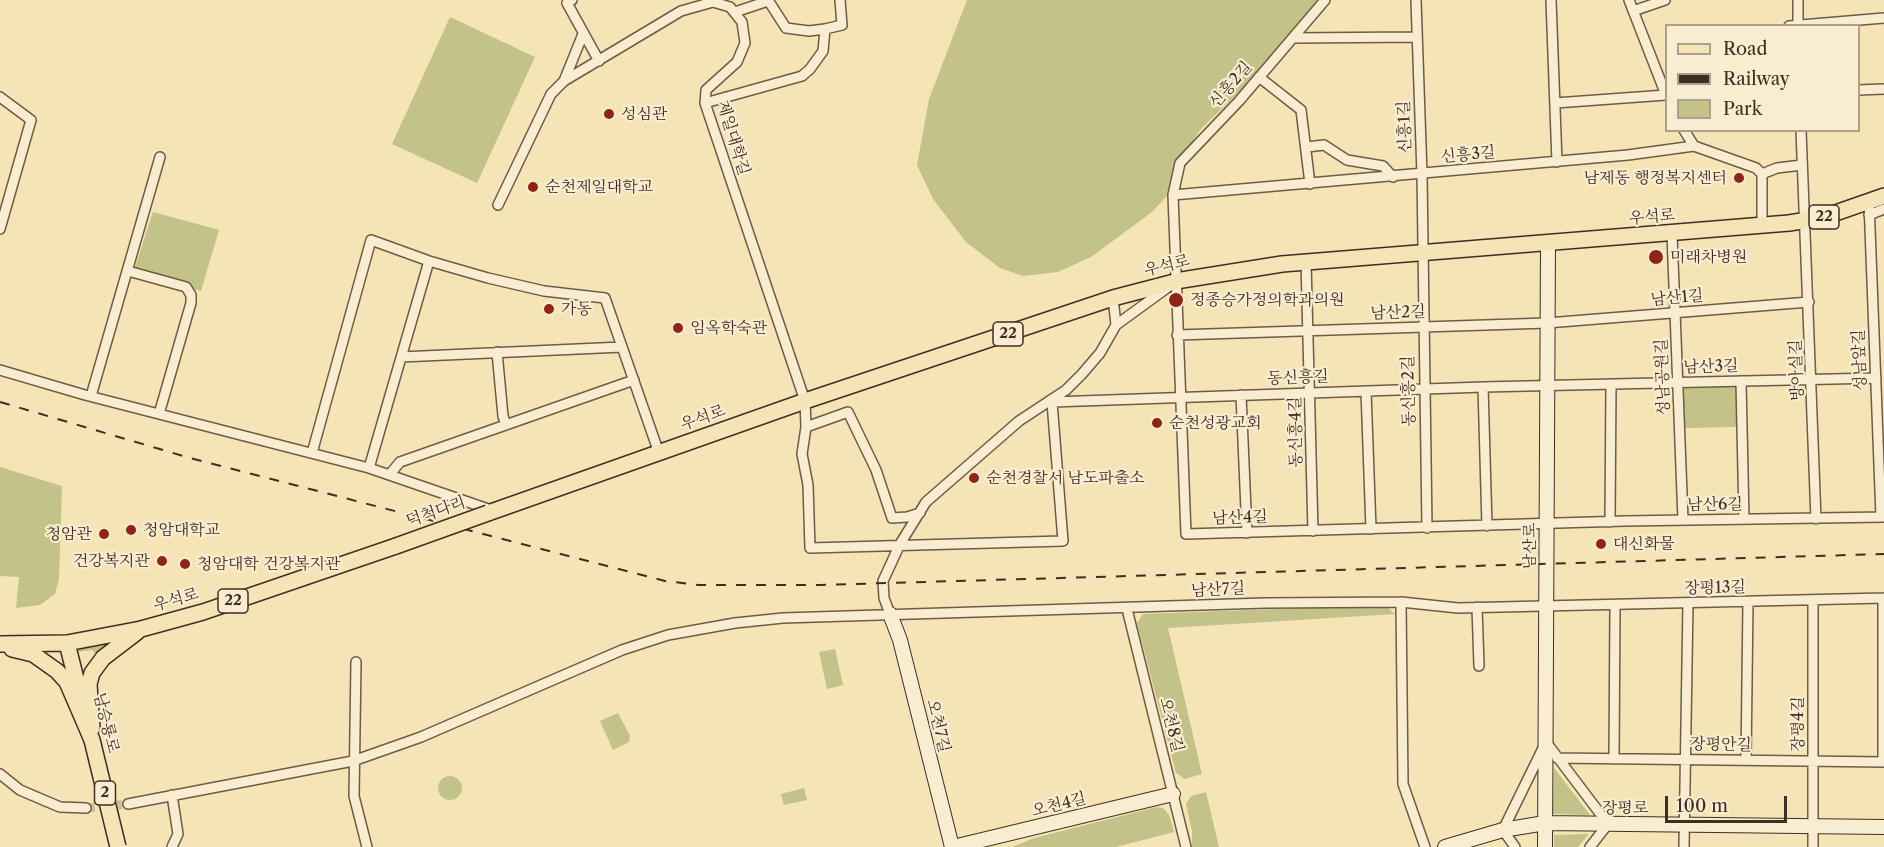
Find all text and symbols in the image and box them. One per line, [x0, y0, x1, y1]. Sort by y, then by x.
legend [1665, 24, 1860, 132]
text: Road [1723, 38, 1768, 60]
street label: 신흥2길 [1206, 58, 1256, 112]
text: Railway [1723, 68, 1790, 90]
street label: 제일대학길 [713, 98, 753, 178]
text: Park [1723, 98, 1762, 120]
street label: 신흥1길 [1394, 100, 1416, 154]
place label: 성심관 [621, 104, 667, 124]
marker: 성심관 [602, 107, 616, 121]
street label: 신흥3길 [1440, 143, 1496, 167]
place label: 남제동 행정복지센터 [1584, 168, 1727, 188]
marker: 남제동 행정복지센터 [1732, 171, 1746, 185]
place label: 순천제일대학교 [545, 177, 653, 197]
marker: 순천제일대학교 [526, 180, 540, 194]
street label: 우석로 [1628, 205, 1676, 229]
road number: 22 [1809, 205, 1839, 229]
place label: 미래차병원 [1670, 247, 1747, 267]
marker: 미래차병원 [1647, 248, 1665, 266]
street label: 우석로 [1142, 251, 1192, 281]
street label: 남산1길 [1650, 286, 1704, 310]
place label: 정종승가정의학과의원 [1190, 290, 1345, 310]
marker: 정종승가정의학과의원 [1167, 291, 1185, 309]
place label: 가동 [561, 299, 592, 319]
marker: 가동 [542, 302, 556, 316]
street label: 남산2길 [1370, 302, 1426, 324]
place label: 임옥학숙관 [690, 318, 767, 338]
marker: 임옥학숙관 [671, 321, 685, 335]
road number: 22 [993, 322, 1023, 346]
street label: 성남앞길 [1849, 329, 1871, 391]
street label: 성남공원길 [1652, 338, 1674, 416]
street label: 방아실길 [1786, 339, 1808, 401]
street label: 동신흥2길 [1399, 355, 1419, 427]
street label: 남산3길 [1683, 356, 1739, 378]
street label: 동신흥길 [1267, 367, 1329, 389]
street label: 동신흥4길 [1286, 396, 1306, 468]
street label: 우석로 [678, 401, 728, 435]
place label: 순천성광교회 [1169, 413, 1262, 433]
marker: 순천성광교회 [1150, 416, 1164, 430]
place label: 순천경찰서 남도파출소 [986, 468, 1145, 488]
marker: 순천경찰서 남도파출소 [967, 471, 981, 485]
street label: 덕척다리 [404, 493, 468, 531]
street label: 남산6길 [1687, 495, 1743, 515]
street label: 남산4길 [1212, 507, 1268, 529]
place label: 청암대학교 [143, 520, 220, 540]
marker: 청암대학교 [124, 523, 138, 537]
street label: 남산로 [1520, 523, 1540, 569]
place label: 청암관 [46, 524, 92, 544]
marker: 청암관 [97, 527, 111, 541]
place label: 대신화물 [1613, 534, 1675, 554]
marker: 대신화물 [1594, 537, 1608, 551]
place label: 건강복지관 [73, 551, 150, 571]
marker: 건강복지관 [155, 554, 169, 568]
place label: 청암대학 건강복지관 [197, 554, 340, 574]
marker: 청암대학 건강복지관 [178, 557, 192, 571]
street label: 장평13길 [1684, 578, 1746, 598]
street label: 남산7길 [1190, 579, 1246, 601]
street label: 우석로 [151, 584, 201, 616]
road number: 22 [218, 589, 248, 613]
street label: 남승룡로 [89, 691, 123, 755]
street label: 오천8길 [1155, 696, 1187, 754]
street label: 장평4길 [1788, 696, 1808, 752]
street label: 오천7길 [922, 697, 954, 755]
street label: 장평안길 [1690, 735, 1752, 755]
road number: 2 [94, 781, 116, 805]
scale bar [1668, 784, 1790, 822]
street label: 오천4길 [1030, 789, 1088, 821]
text: 100 m [1676, 795, 1728, 817]
street label: 장평로 [1602, 798, 1648, 818]

